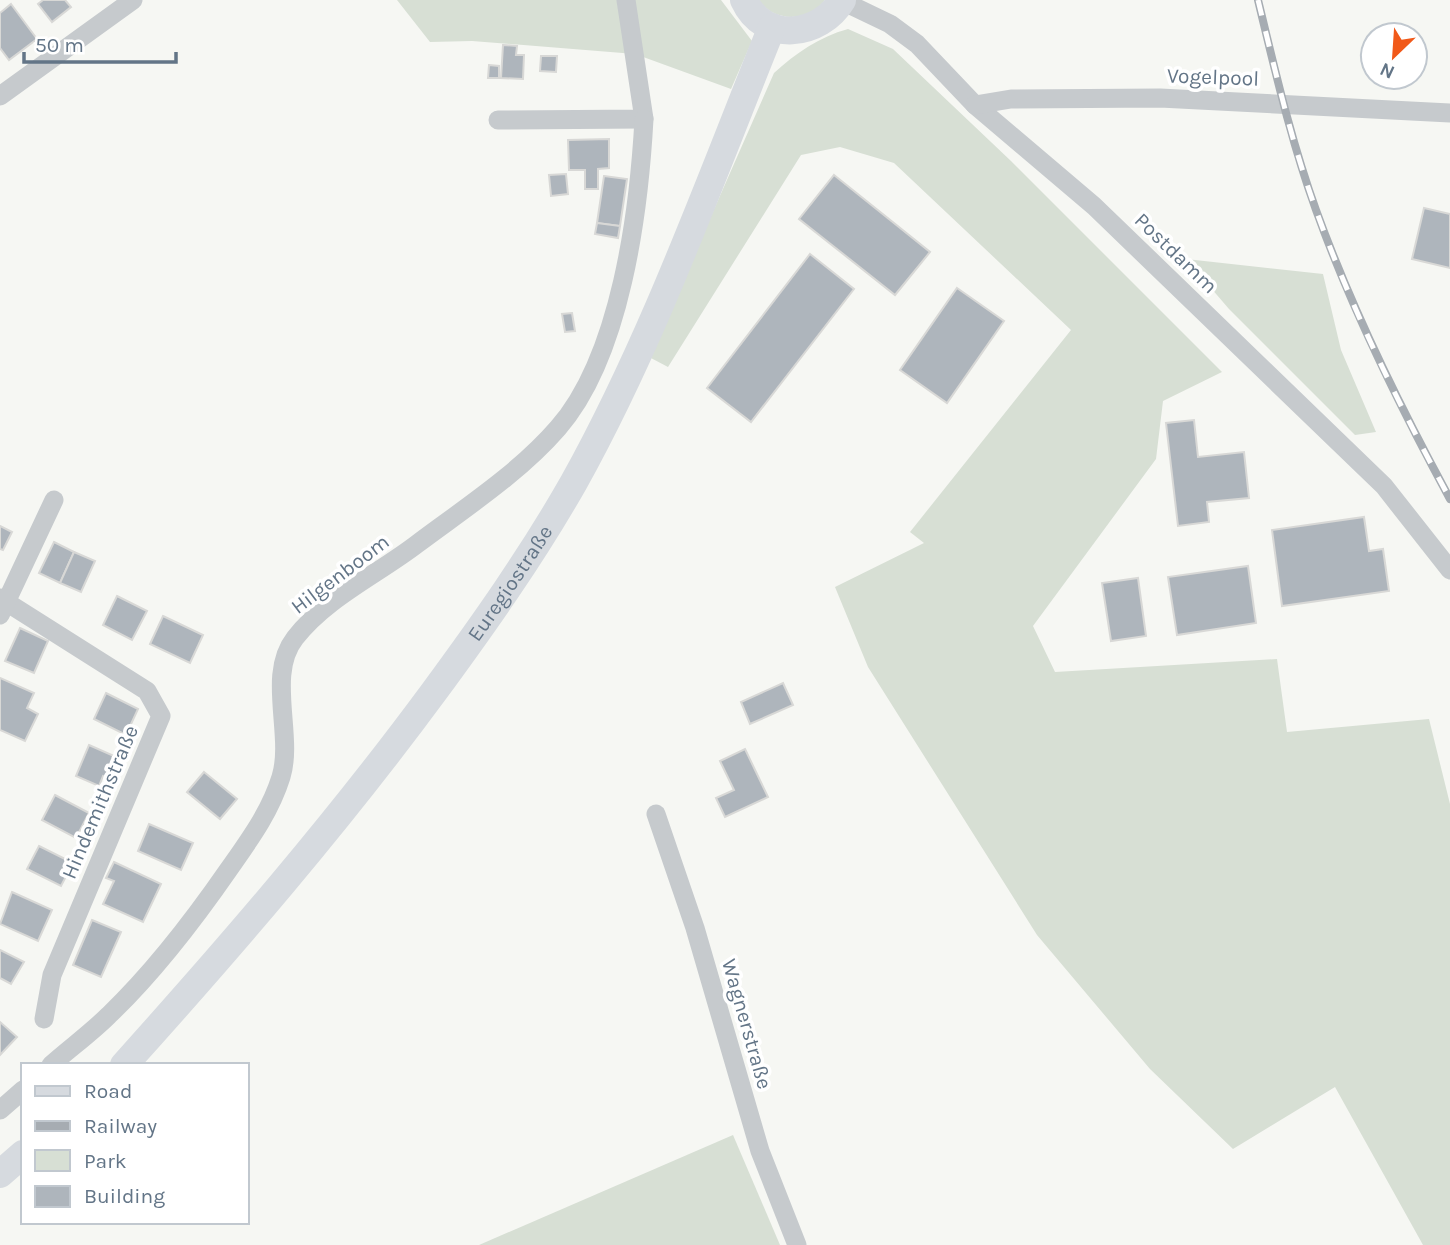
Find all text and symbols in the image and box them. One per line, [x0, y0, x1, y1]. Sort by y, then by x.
scale bar [24, 21, 177, 65]
north arrow [1359, 21, 1429, 91]
text: 50 m [35, 33, 84, 57]
text: N [1376, 58, 1398, 83]
street label: Vogelpool [1166, 63, 1260, 91]
street label: Postdamm [1130, 208, 1222, 298]
street label: Euregiostraße [463, 521, 557, 646]
street label: Hilgenboom [286, 529, 394, 619]
street label: Hindemithstraße [57, 722, 143, 882]
street label: Wagnerstraße [717, 956, 777, 1092]
legend [21, 1063, 248, 1224]
text: Road [84, 1079, 132, 1103]
text: Railway [84, 1114, 157, 1138]
text: Park [84, 1149, 127, 1173]
text: Building [84, 1184, 165, 1208]

